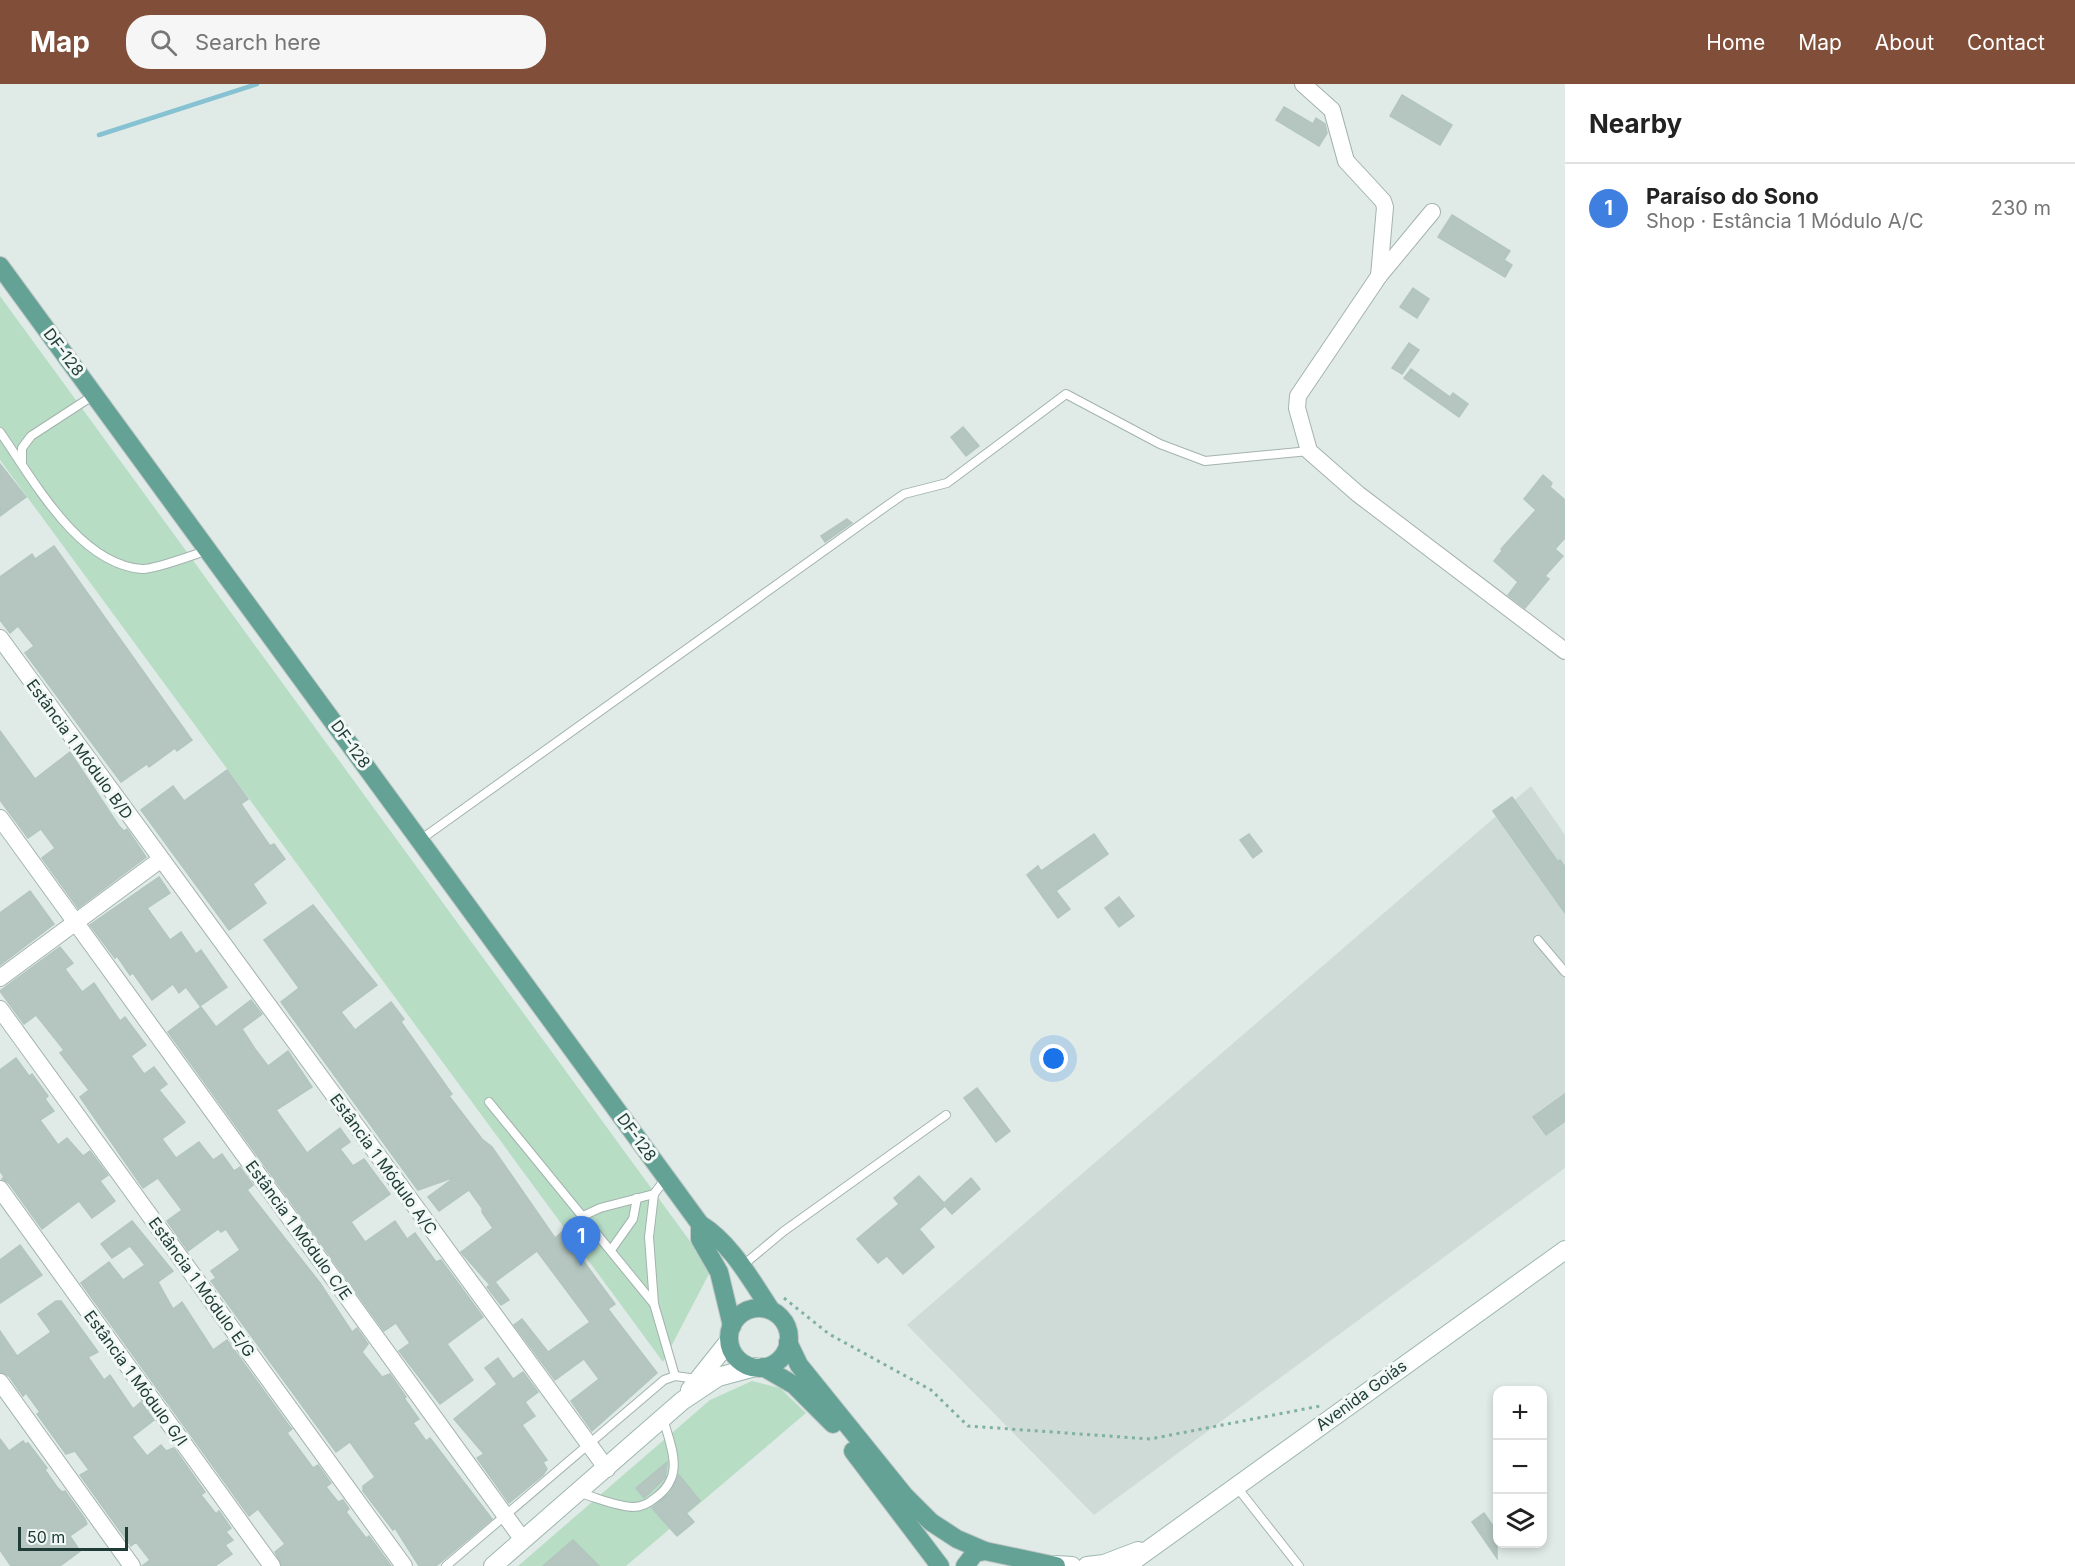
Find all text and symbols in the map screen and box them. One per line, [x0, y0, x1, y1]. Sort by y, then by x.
search box [126, 15, 546, 69]
text: Map [30, 25, 90, 59]
icon: search [147, 26, 180, 59]
text: Search here [195, 29, 321, 55]
text: Home [1706, 30, 1765, 55]
text: Map [1798, 30, 1842, 55]
text: About [1875, 30, 1934, 55]
text: Contact [1967, 30, 2045, 55]
text: Nearby [1589, 108, 1682, 139]
text: Paraíso do Sono [1646, 183, 1819, 209]
text: 1 [1604, 196, 1613, 220]
text: 230 m [1991, 196, 2051, 220]
text: Shop · Estância 1 Módulo A/C [1646, 209, 1924, 233]
street label: DF-128 [40, 324, 88, 380]
street label: Estância 1 Módulo B/D [22, 675, 138, 823]
street label: DF-128 [327, 716, 375, 772]
your location [1039, 1044, 1068, 1073]
street label: Estância 1 Módulo A/C [326, 1090, 442, 1238]
street label: DF-128 [613, 1109, 661, 1165]
street label: Estância 1 Módulo C/E [242, 1156, 356, 1304]
street label: Estância 1 Módulo E/G [145, 1213, 259, 1361]
pin: 1 [562, 1216, 600, 1266]
street label: Estância 1 Módulo G/I [80, 1306, 192, 1450]
street label: Avenida Goiás [1312, 1355, 1410, 1435]
map controls [1493, 1386, 1547, 1548]
button: + [1493, 1386, 1547, 1440]
button: − [1493, 1440, 1547, 1494]
button: layers [1493, 1494, 1547, 1548]
scale bar [18, 1524, 128, 1552]
text: 50 m [27, 1527, 65, 1547]

